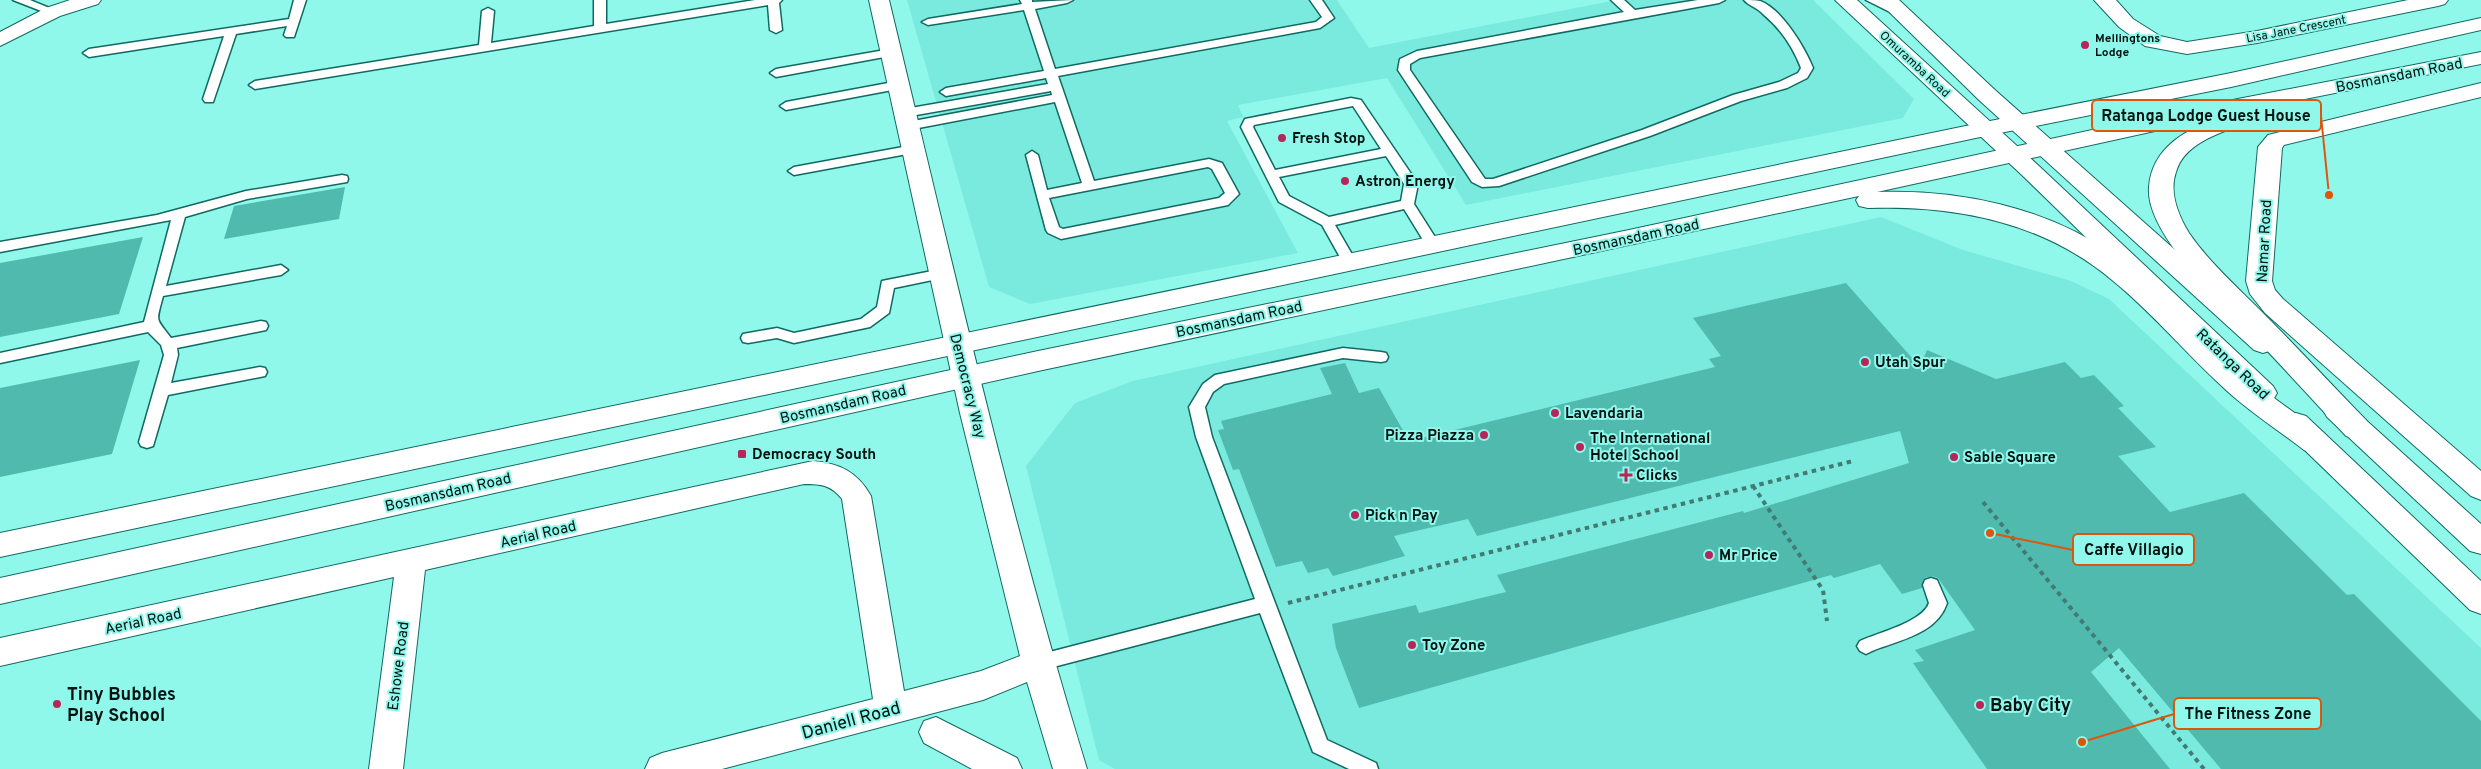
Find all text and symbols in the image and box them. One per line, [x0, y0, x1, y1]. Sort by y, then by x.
street label: Lisa Jane Crescent [2245, 12, 2347, 48]
street label: Omuramba Road [1876, 28, 1953, 102]
place label: Mellingtons Lodge [2095, 31, 2160, 61]
marker: Mellingtons Lodge [2079, 39, 2091, 51]
street label: Bosmansdam Road [2334, 55, 2464, 98]
callout: Ratanga Lodge Guest House [2092, 100, 2321, 131]
text: Ratanga Lodge Guest House [2101, 107, 2311, 127]
place label: Fresh Stop [1292, 130, 1365, 149]
marker: Fresh Stop [1276, 132, 1288, 144]
place label: Astron Energy [1355, 173, 1455, 192]
marker: Astron Energy [1339, 175, 1351, 187]
street label: Namar Road [2254, 199, 2277, 283]
street label: Bosmansdam Road [1571, 216, 1701, 261]
street label: Bosmansdam Road [1174, 298, 1304, 343]
street label: Ratanga Road [2191, 325, 2273, 405]
street label: Democracy Way [944, 332, 989, 441]
place label: Utah Spur [1875, 354, 1946, 373]
marker: Utah Spur [1859, 356, 1871, 368]
street label: Bosmansdam Road [778, 382, 908, 429]
place label: Lavendaria [1565, 405, 1643, 424]
marker: Lavendaria [1549, 407, 1561, 419]
place label: Pizza Piazza [1385, 427, 1474, 446]
marker: Pizza Piazza [1478, 429, 1490, 441]
place label: The International Hotel School [1590, 430, 1710, 466]
marker: The International Hotel School [1574, 441, 1586, 453]
place label: Democracy South [752, 446, 876, 465]
marker: Democracy South [736, 448, 748, 460]
place label: Sable Square [1964, 449, 2056, 468]
marker: Sable Square [1948, 451, 1960, 463]
place label: Clicks [1636, 467, 1678, 486]
marker: Clicks [1620, 469, 1632, 481]
street label: Bosmansdam Road [383, 470, 513, 517]
place label: Pick n Pay [1365, 507, 1438, 526]
marker: Pick n Pay [1349, 509, 1361, 521]
street label: Aerial Road [498, 517, 578, 553]
callout: Caffe Villagio [2073, 534, 2194, 565]
text: Caffe Villagio [2084, 541, 2184, 561]
place label: Mr Price [1719, 547, 1778, 566]
marker: Mr Price [1703, 549, 1715, 561]
street label: Aerial Road [103, 605, 183, 640]
street label: Eshowe Road [385, 621, 414, 712]
place label: Toy Zone [1422, 637, 1485, 656]
marker: Toy Zone [1406, 639, 1418, 651]
place label: Tiny Bubbles Play School [67, 684, 176, 728]
place label: Baby City [1990, 695, 2071, 718]
street label: Daniell Road [799, 697, 903, 746]
marker: Tiny Bubbles Play School [51, 698, 63, 710]
callout: The Fitness Zone [2174, 698, 2321, 729]
marker: Baby City [1974, 699, 1986, 711]
text: The Fitness Zone [2185, 705, 2311, 725]

